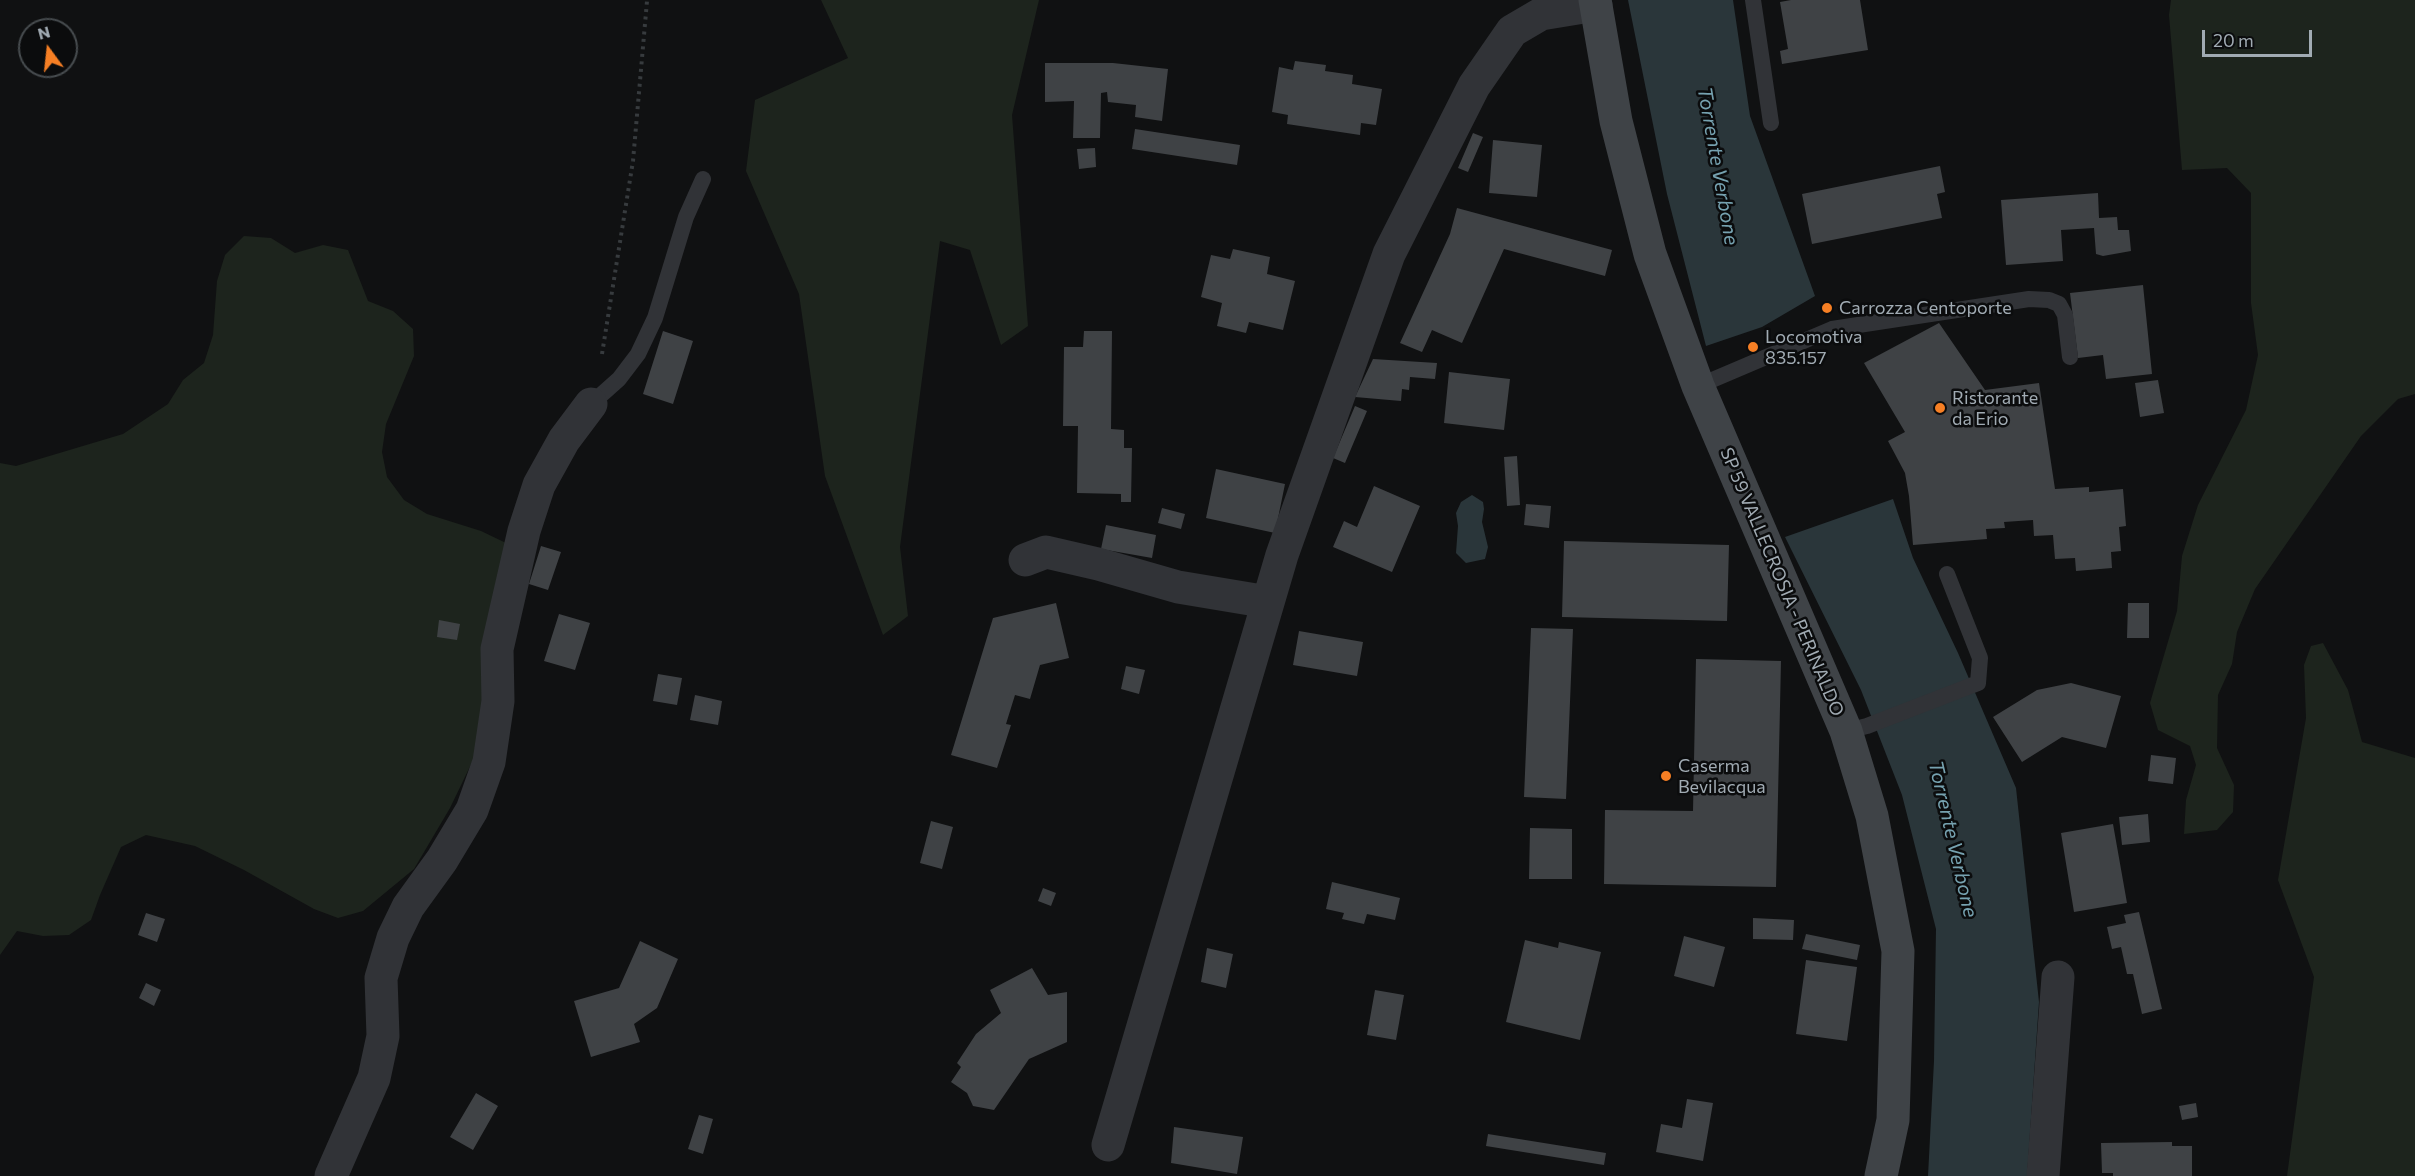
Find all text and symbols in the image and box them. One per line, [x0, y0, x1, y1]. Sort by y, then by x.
north arrow [18, 18, 78, 78]
scale bar [2205, 18, 2314, 56]
text: N [35, 21, 52, 43]
text: 20 m [2213, 29, 2254, 51]
water label: Torrente Verbone [1692, 85, 1744, 247]
place label: Carrozza Centoporte [1839, 297, 2012, 319]
marker: Carrozza Centoporte [1820, 301, 1834, 315]
place label: Locomotiva 835.157 [1765, 326, 1863, 368]
marker: Locomotiva 835.157 [1746, 340, 1760, 354]
place label: Ristorante da Erio [1952, 387, 2038, 430]
marker: Ristorante da Erio [1933, 401, 1947, 415]
street label: SP 59 VALLECROSIA - PERINALDO [1716, 445, 1848, 719]
place label: Caserma Bevilacqua [1678, 755, 1766, 798]
water label: Torrente Verbone [1923, 758, 1983, 920]
marker: Caserma Bevilacqua [1659, 769, 1673, 783]

